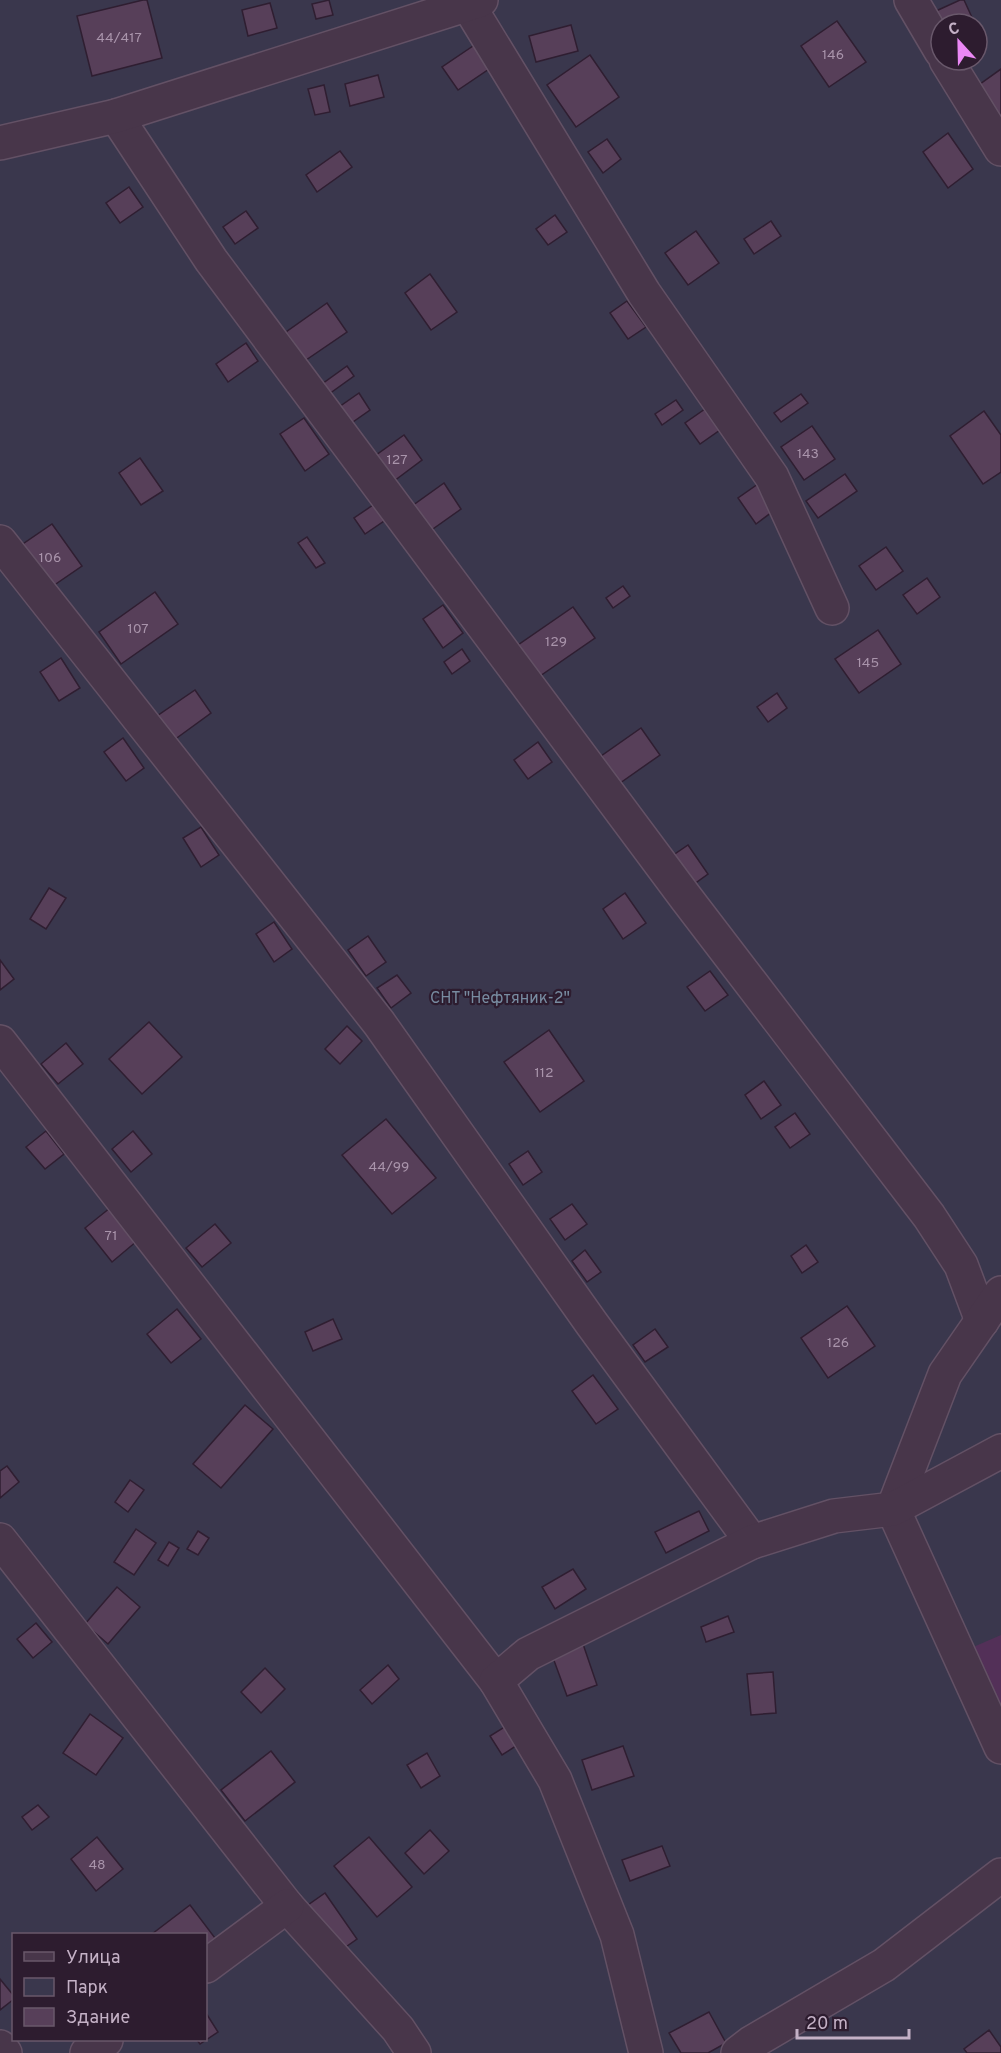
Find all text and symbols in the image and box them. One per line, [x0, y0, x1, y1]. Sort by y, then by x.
north arrow [929, 12, 989, 72]
text: С [946, 19, 963, 41]
house number: 44/417 [96, 30, 142, 47]
house number: 146 [822, 47, 844, 64]
house number: 143 [797, 446, 819, 463]
house number: 127 [387, 452, 407, 469]
house number: 106 [39, 550, 61, 567]
house number: 107 [127, 621, 149, 638]
house number: 129 [545, 634, 567, 651]
house number: 145 [857, 655, 879, 672]
park label: СНТ "Нефтяник-2" [430, 989, 570, 1009]
house number: 112 [534, 1065, 554, 1082]
house number: 44/99 [369, 1159, 409, 1176]
house number: 71 [105, 1228, 117, 1245]
house number: 126 [827, 1335, 849, 1352]
house number: 48 [88, 1857, 106, 1874]
legend [12, 1933, 207, 2041]
text: Улица [66, 1947, 120, 1970]
text: Парк [66, 1977, 108, 2000]
scale bar [797, 2002, 910, 2040]
text: Здание [66, 2007, 130, 2030]
text: 20 m [806, 2013, 848, 2036]

